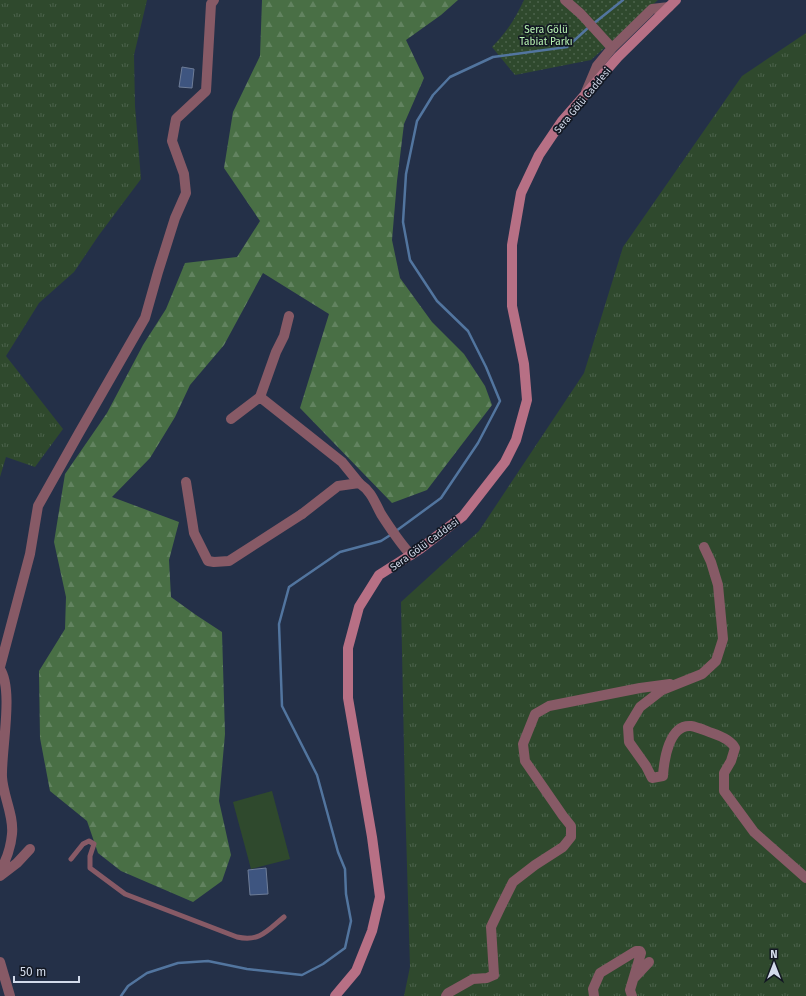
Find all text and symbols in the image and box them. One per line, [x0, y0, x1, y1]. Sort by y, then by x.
park label: Sera Gölü Tabiat Parkı [519, 24, 573, 48]
street label: Sera Gölü Caddesi [552, 65, 614, 136]
street label: Sera Gölü Caddesi [388, 516, 461, 574]
north arrow [754, 944, 794, 984]
text: N [770, 948, 778, 961]
scale bar [14, 958, 79, 984]
text: 50 m [20, 965, 46, 979]

